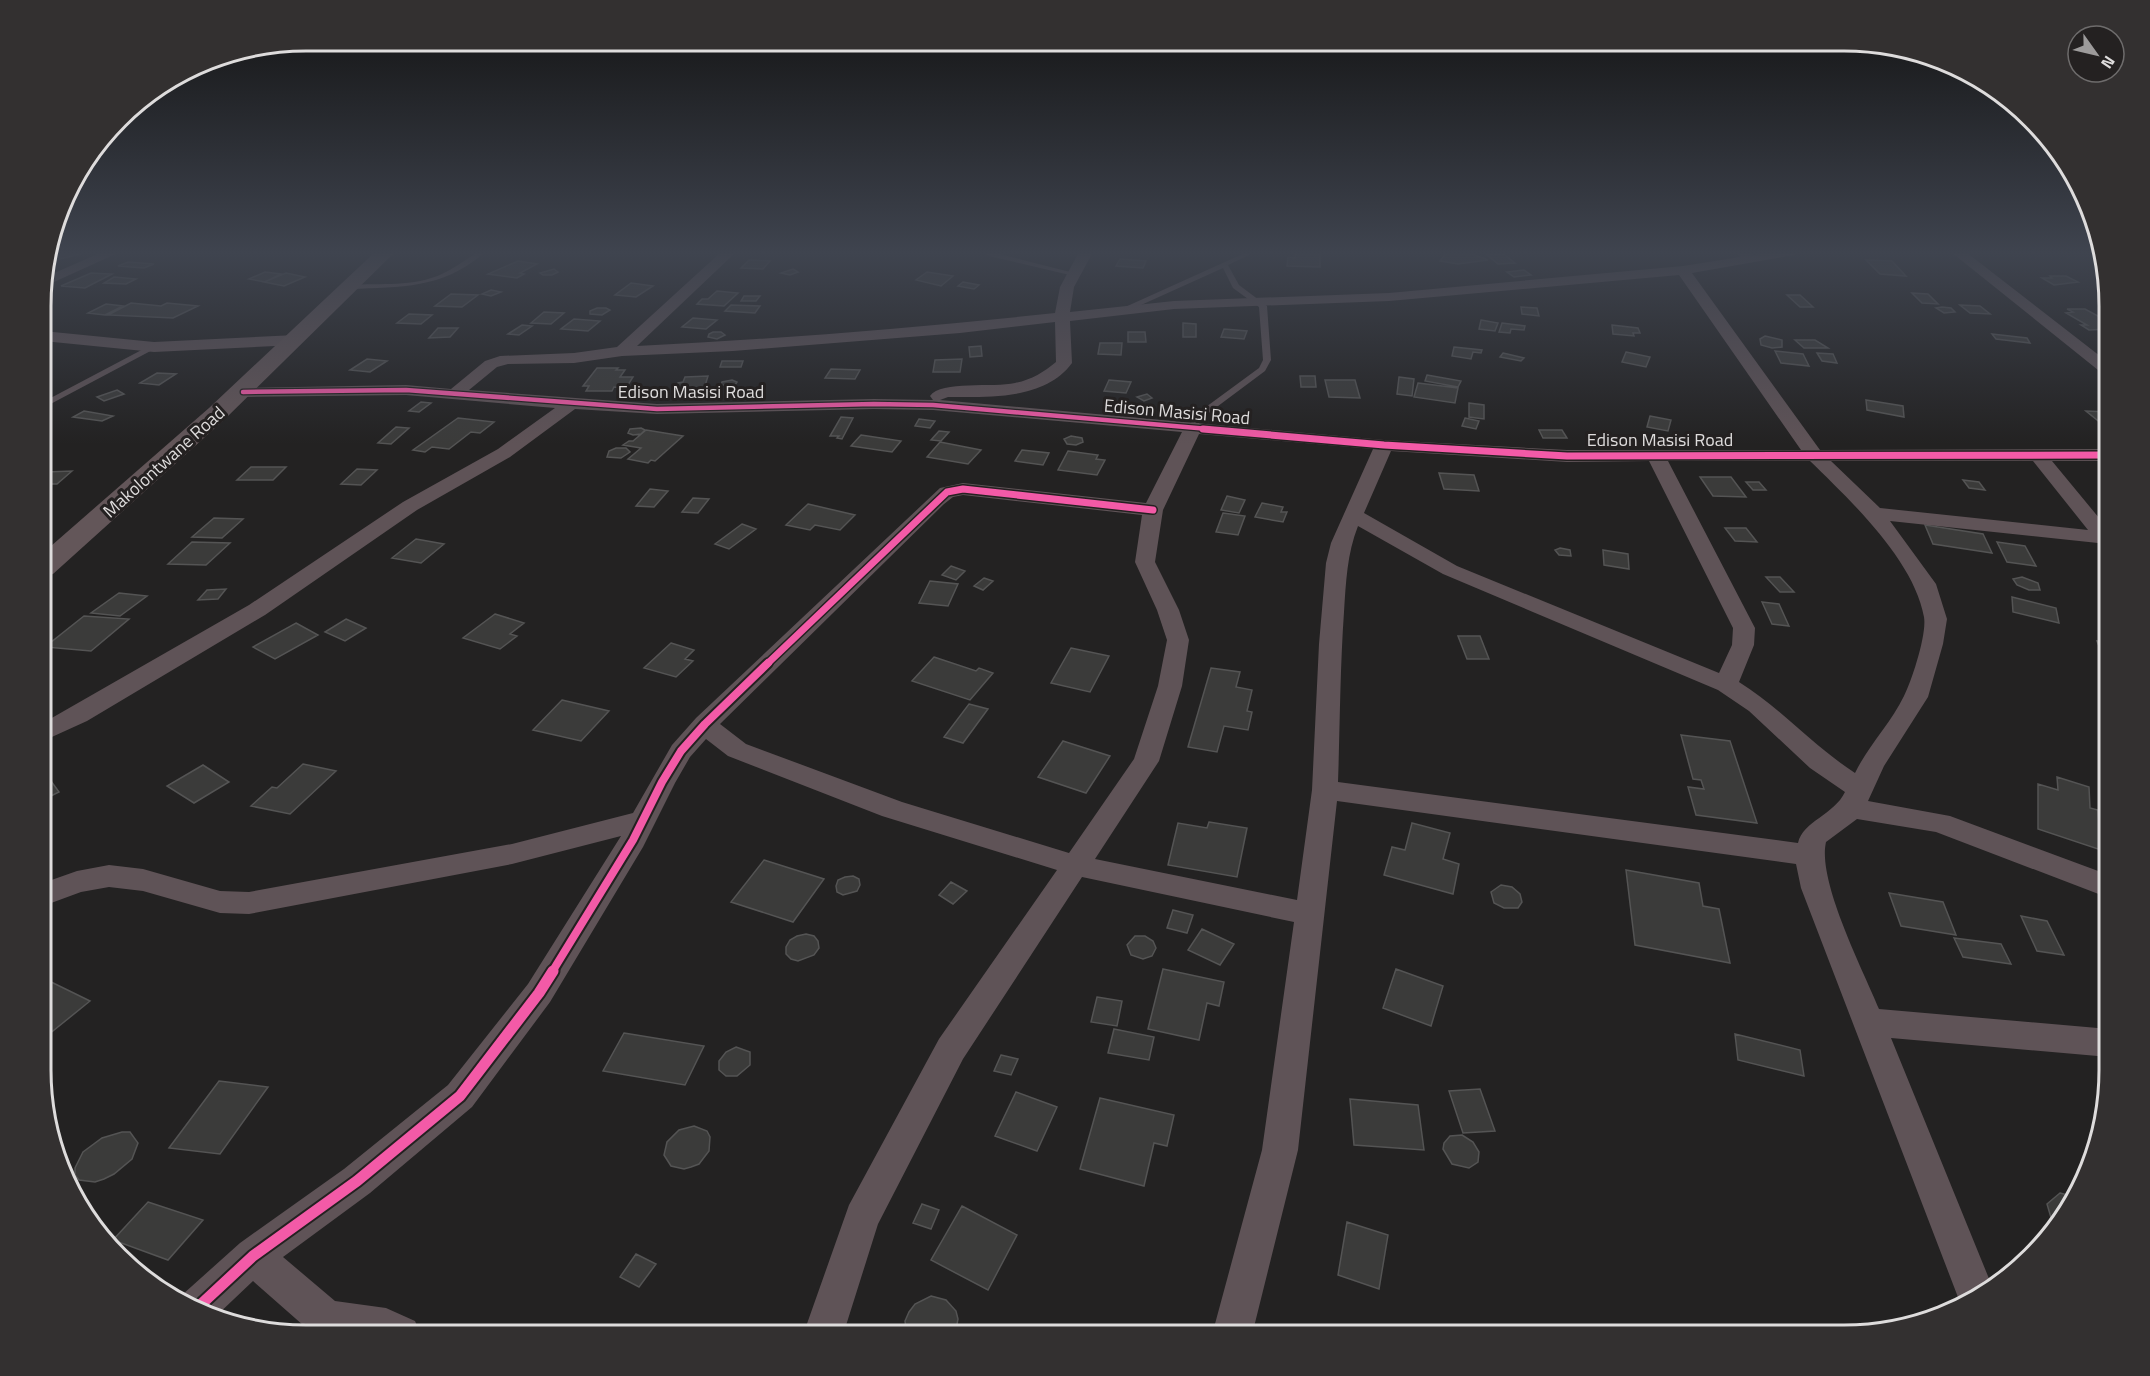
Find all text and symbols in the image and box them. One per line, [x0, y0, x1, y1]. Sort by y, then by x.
north arrow [2066, 24, 2126, 84]
text: N [2095, 51, 2121, 74]
street label: Edison Masisi Road [618, 378, 764, 405]
street label: Edison Masisi Road [1103, 392, 1251, 431]
street label: Makolontwane Road [97, 399, 231, 524]
street label: Edison Masisi Road [1587, 426, 1733, 453]

